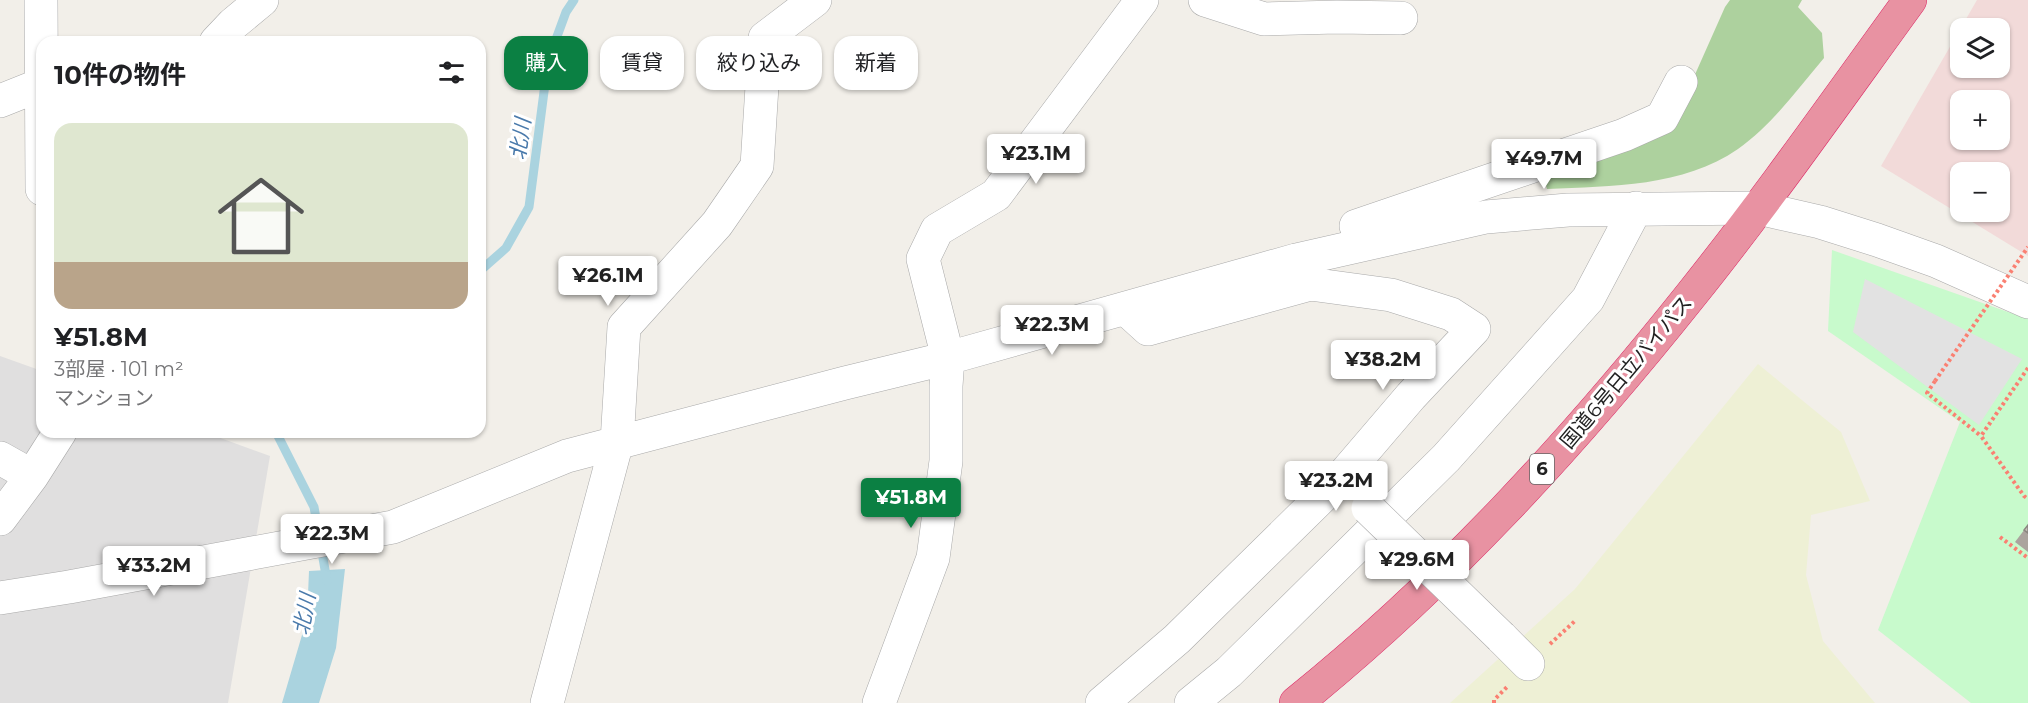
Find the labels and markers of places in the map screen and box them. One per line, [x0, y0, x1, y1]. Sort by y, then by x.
pin: ¥23.1M [987, 134, 1085, 185]
pin: ¥49.7M [1495, 139, 1593, 190]
pin: ¥26.1M [559, 256, 657, 307]
pin: ¥22.3M [1003, 305, 1101, 356]
pin: ¥38.2M [1334, 340, 1432, 391]
pin: ¥23.2M [1287, 461, 1385, 512]
pin: ¥51.8M [862, 478, 960, 529]
pin: ¥22.3M [283, 514, 381, 565]
pin: ¥29.6M [1368, 540, 1466, 591]
pin: ¥33.2M [105, 546, 203, 597]

